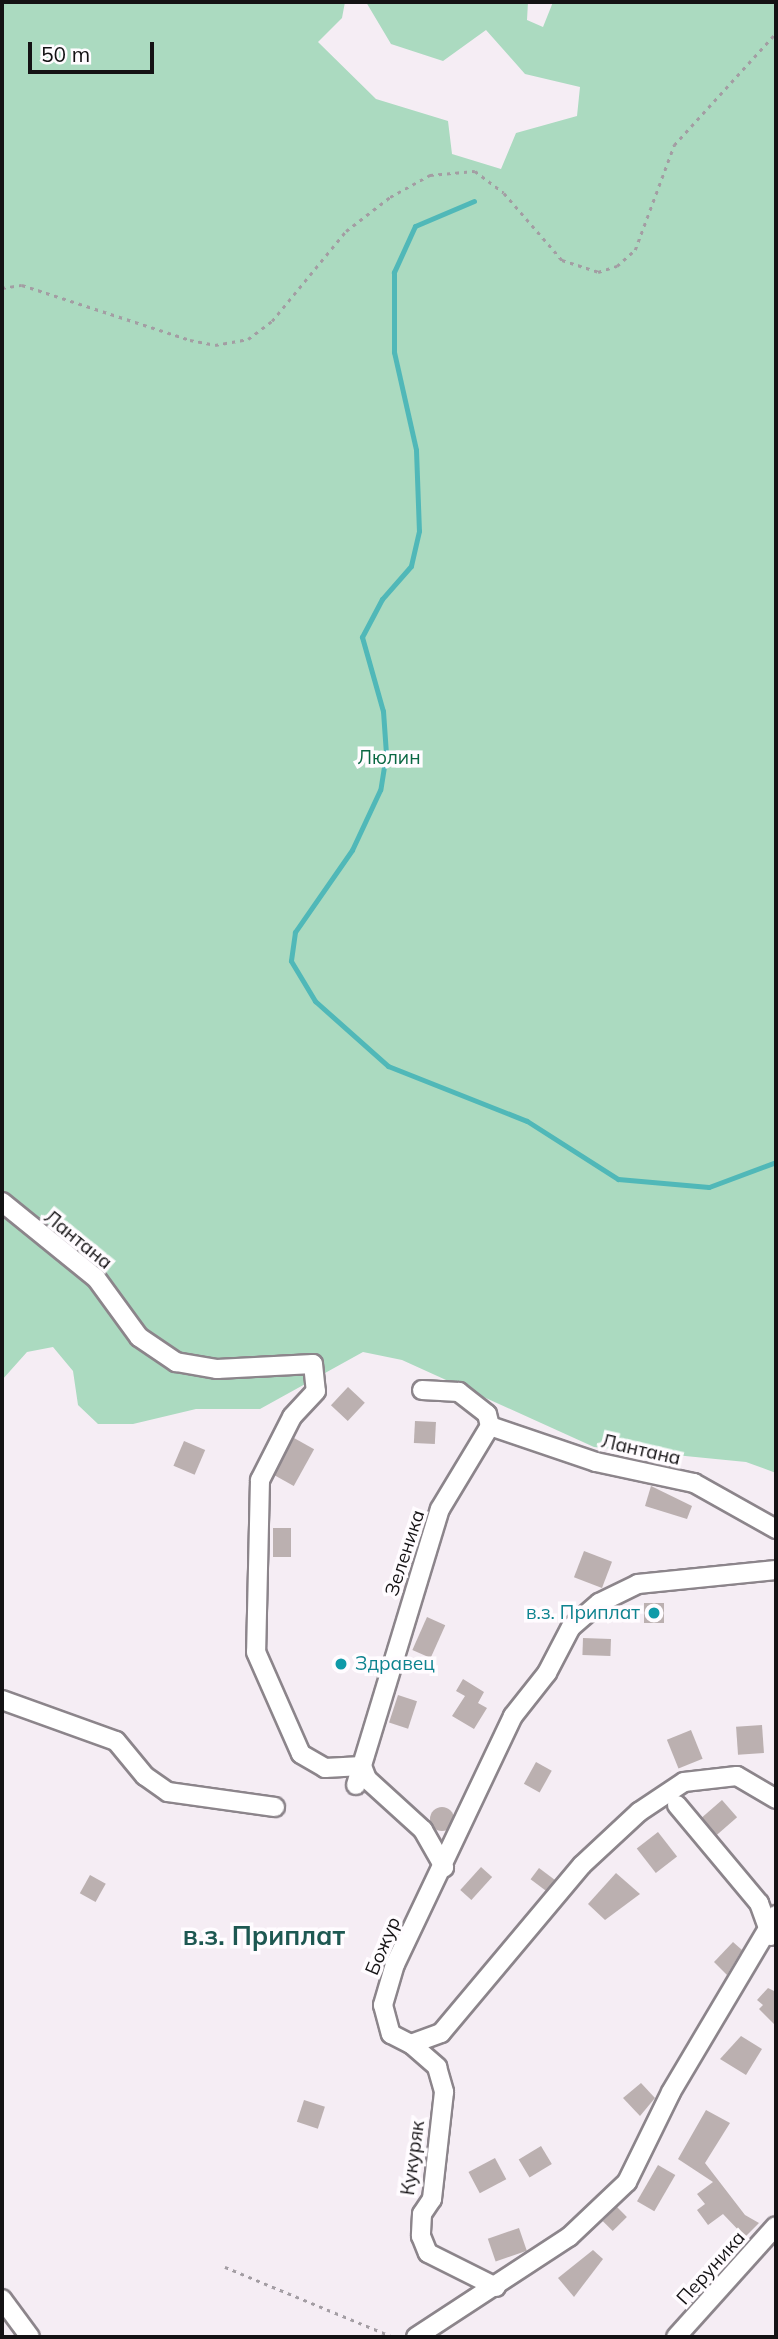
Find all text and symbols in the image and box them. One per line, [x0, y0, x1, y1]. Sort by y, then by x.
scale bar [32, 28, 158, 72]
text: 50 m [41, 41, 90, 67]
park label: Люлин [357, 747, 421, 769]
street label: Лантана [40, 1206, 116, 1274]
street label: Лантана [599, 1430, 683, 1470]
street label: Зеленика [380, 1507, 430, 1599]
place label: в.з. Приплат [526, 1602, 640, 1624]
marker: в.з. Приплат [646, 1605, 662, 1621]
place label: Здравец [355, 1653, 435, 1675]
marker: Здравец [333, 1656, 349, 1672]
street label: Божур [361, 1913, 405, 1979]
district label: в.з. Приплат [183, 1920, 345, 1952]
street label: Кукуряк [396, 2119, 430, 2197]
street label: Перуника [672, 2226, 750, 2310]

